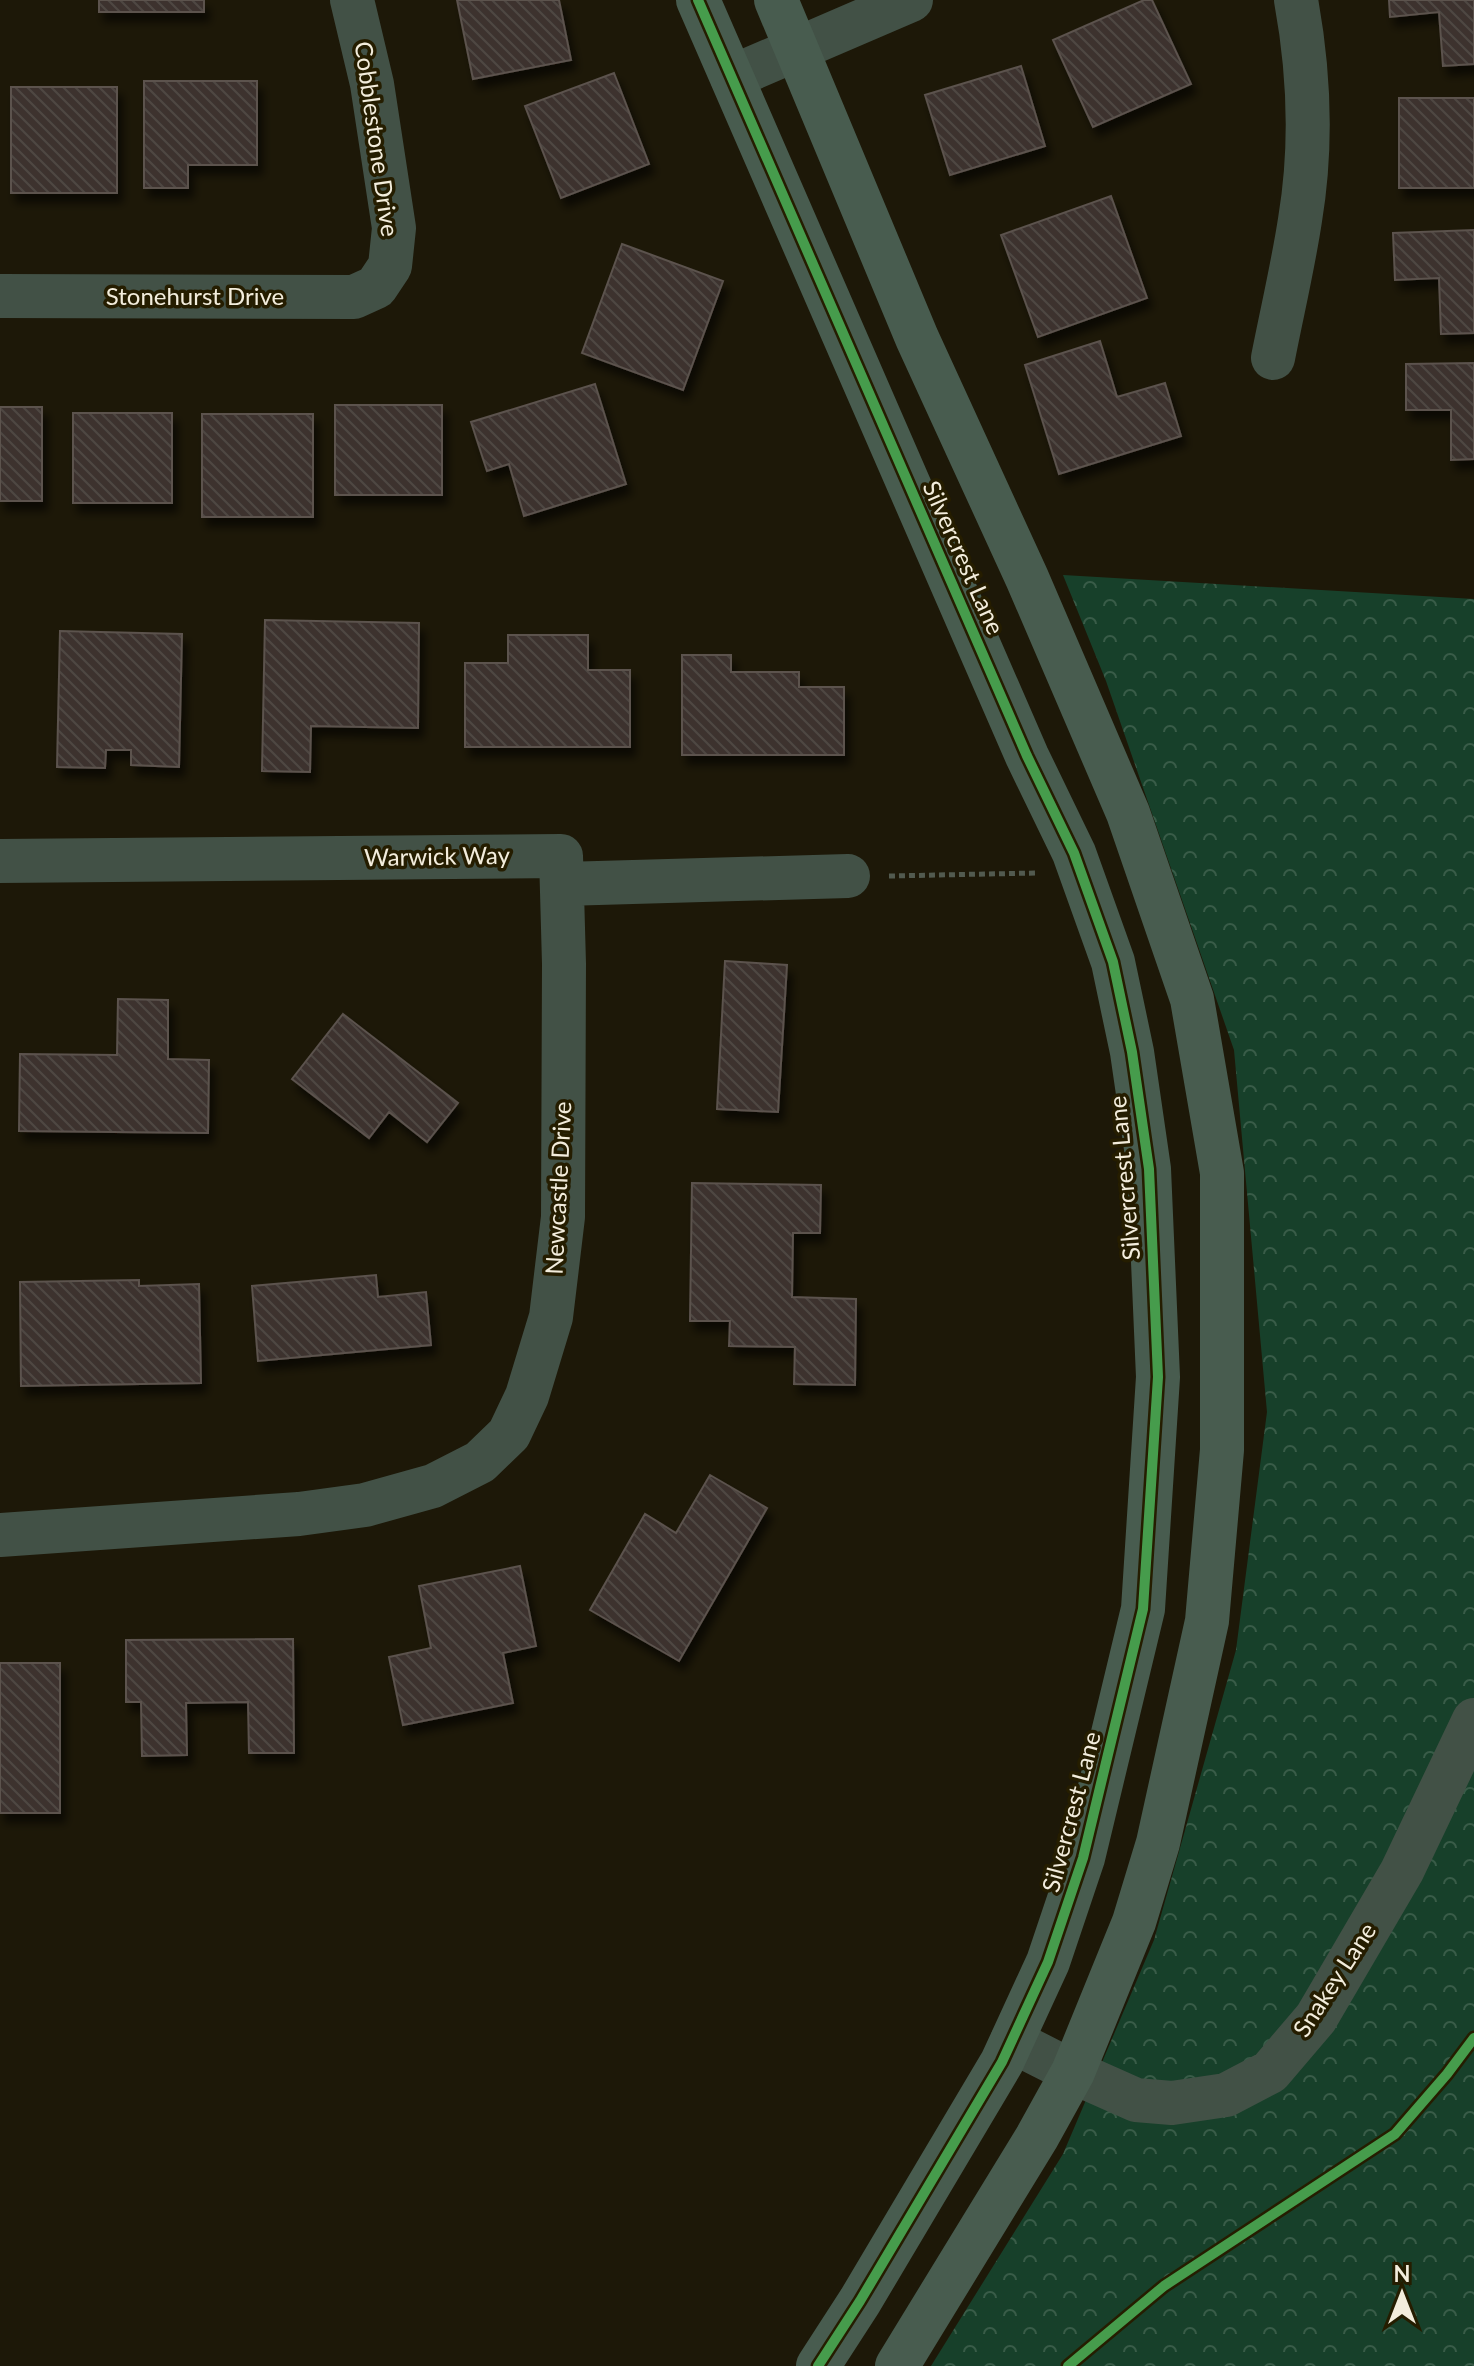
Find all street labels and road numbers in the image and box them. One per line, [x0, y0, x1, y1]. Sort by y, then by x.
street label: Cobblestone Drive [349, 39, 406, 238]
street label: Stonehurst Drive [106, 281, 284, 310]
street label: Silvercrest Lane [918, 476, 1011, 639]
street label: Warwick Way [364, 840, 511, 871]
street label: Silvercrest Lane [1102, 1095, 1145, 1262]
street label: Newcastle Drive [538, 1101, 577, 1275]
street label: Silvercrest Lane [1035, 1728, 1106, 1895]
street label: Snakey Lane [1286, 1917, 1381, 2042]

